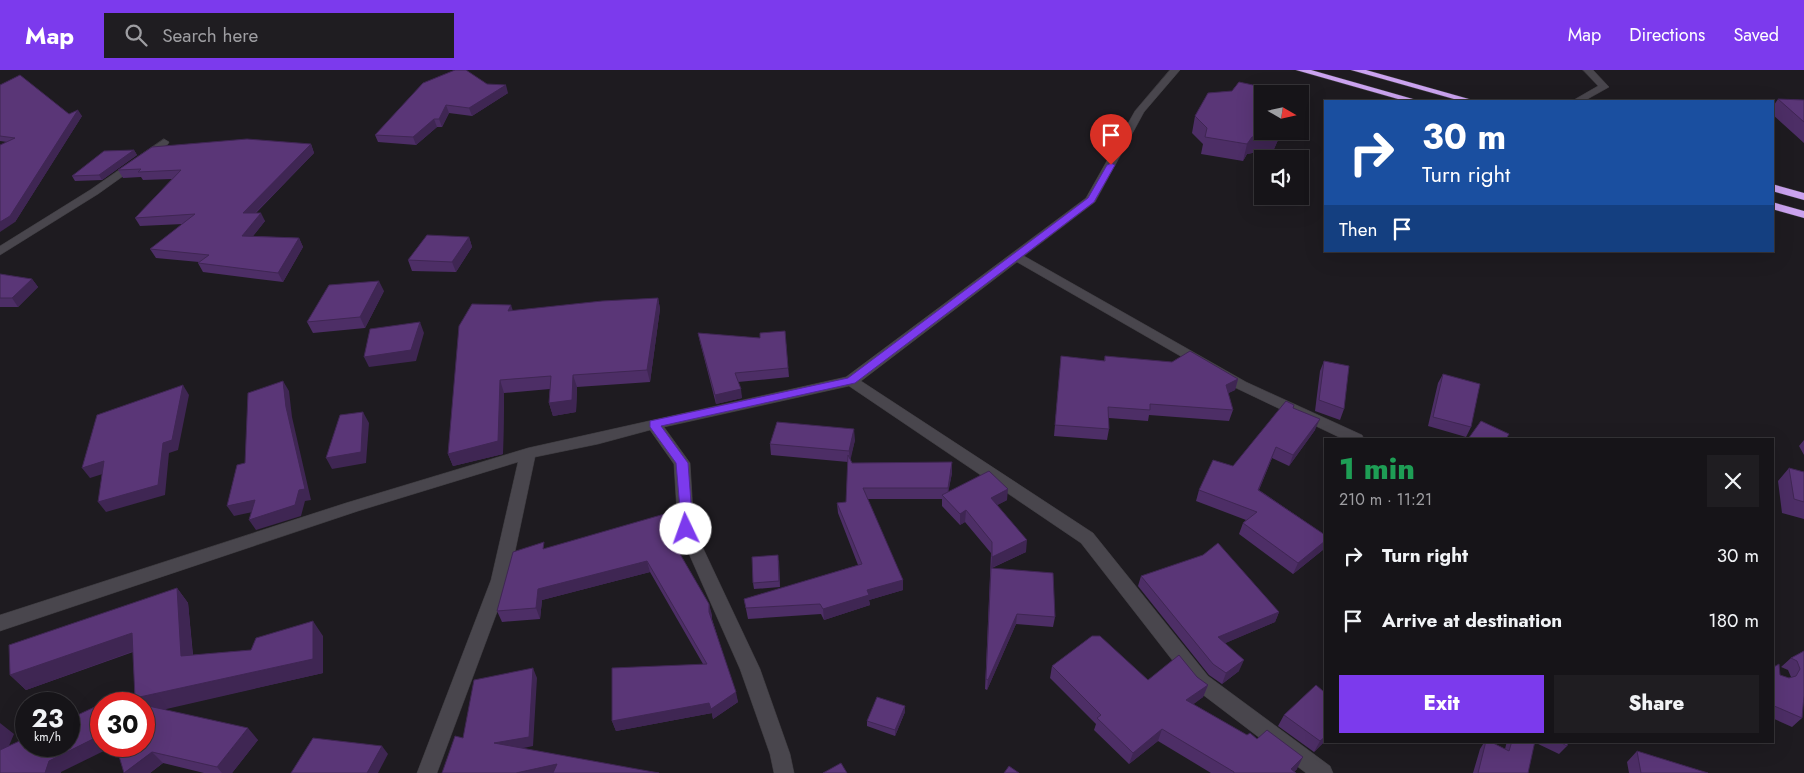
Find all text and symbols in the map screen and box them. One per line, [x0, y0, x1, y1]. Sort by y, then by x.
search box [104, 13, 454, 58]
text: Map [25, 18, 74, 53]
icon: search [122, 21, 150, 49]
text: Search here [162, 22, 258, 49]
text: Map [1568, 22, 1601, 48]
text: Directions [1629, 22, 1705, 48]
text: Saved [1733, 22, 1779, 48]
north arrow [1254, 85, 1309, 140]
map controls [1254, 85, 1309, 205]
text: 30 m [1422, 112, 1506, 162]
pin [1090, 114, 1132, 165]
icon: right [1339, 120, 1404, 185]
icon: arrive [1097, 121, 1125, 149]
button: sound [1254, 150, 1309, 205]
text: Turn right [1422, 158, 1510, 190]
icon: arrive [1388, 215, 1416, 243]
text: Then [1339, 216, 1378, 243]
text: 1 min [1339, 447, 1415, 490]
button: close [1707, 455, 1759, 507]
text: 210 m · 11:21 [1339, 488, 1432, 511]
position arrow [659, 502, 711, 554]
icon: right [1339, 542, 1367, 570]
text: Turn right [1382, 542, 1468, 569]
text: 30 m [1717, 542, 1759, 569]
icon: arrive [1339, 607, 1367, 635]
text: Arrive at destination [1382, 607, 1562, 634]
text: 180 m [1708, 607, 1759, 634]
button: Exit [1339, 675, 1544, 733]
button: Share [1554, 675, 1759, 733]
speed limit sign: 30 [90, 692, 155, 757]
text: 23 [32, 700, 63, 736]
text: km/h [34, 728, 61, 746]

